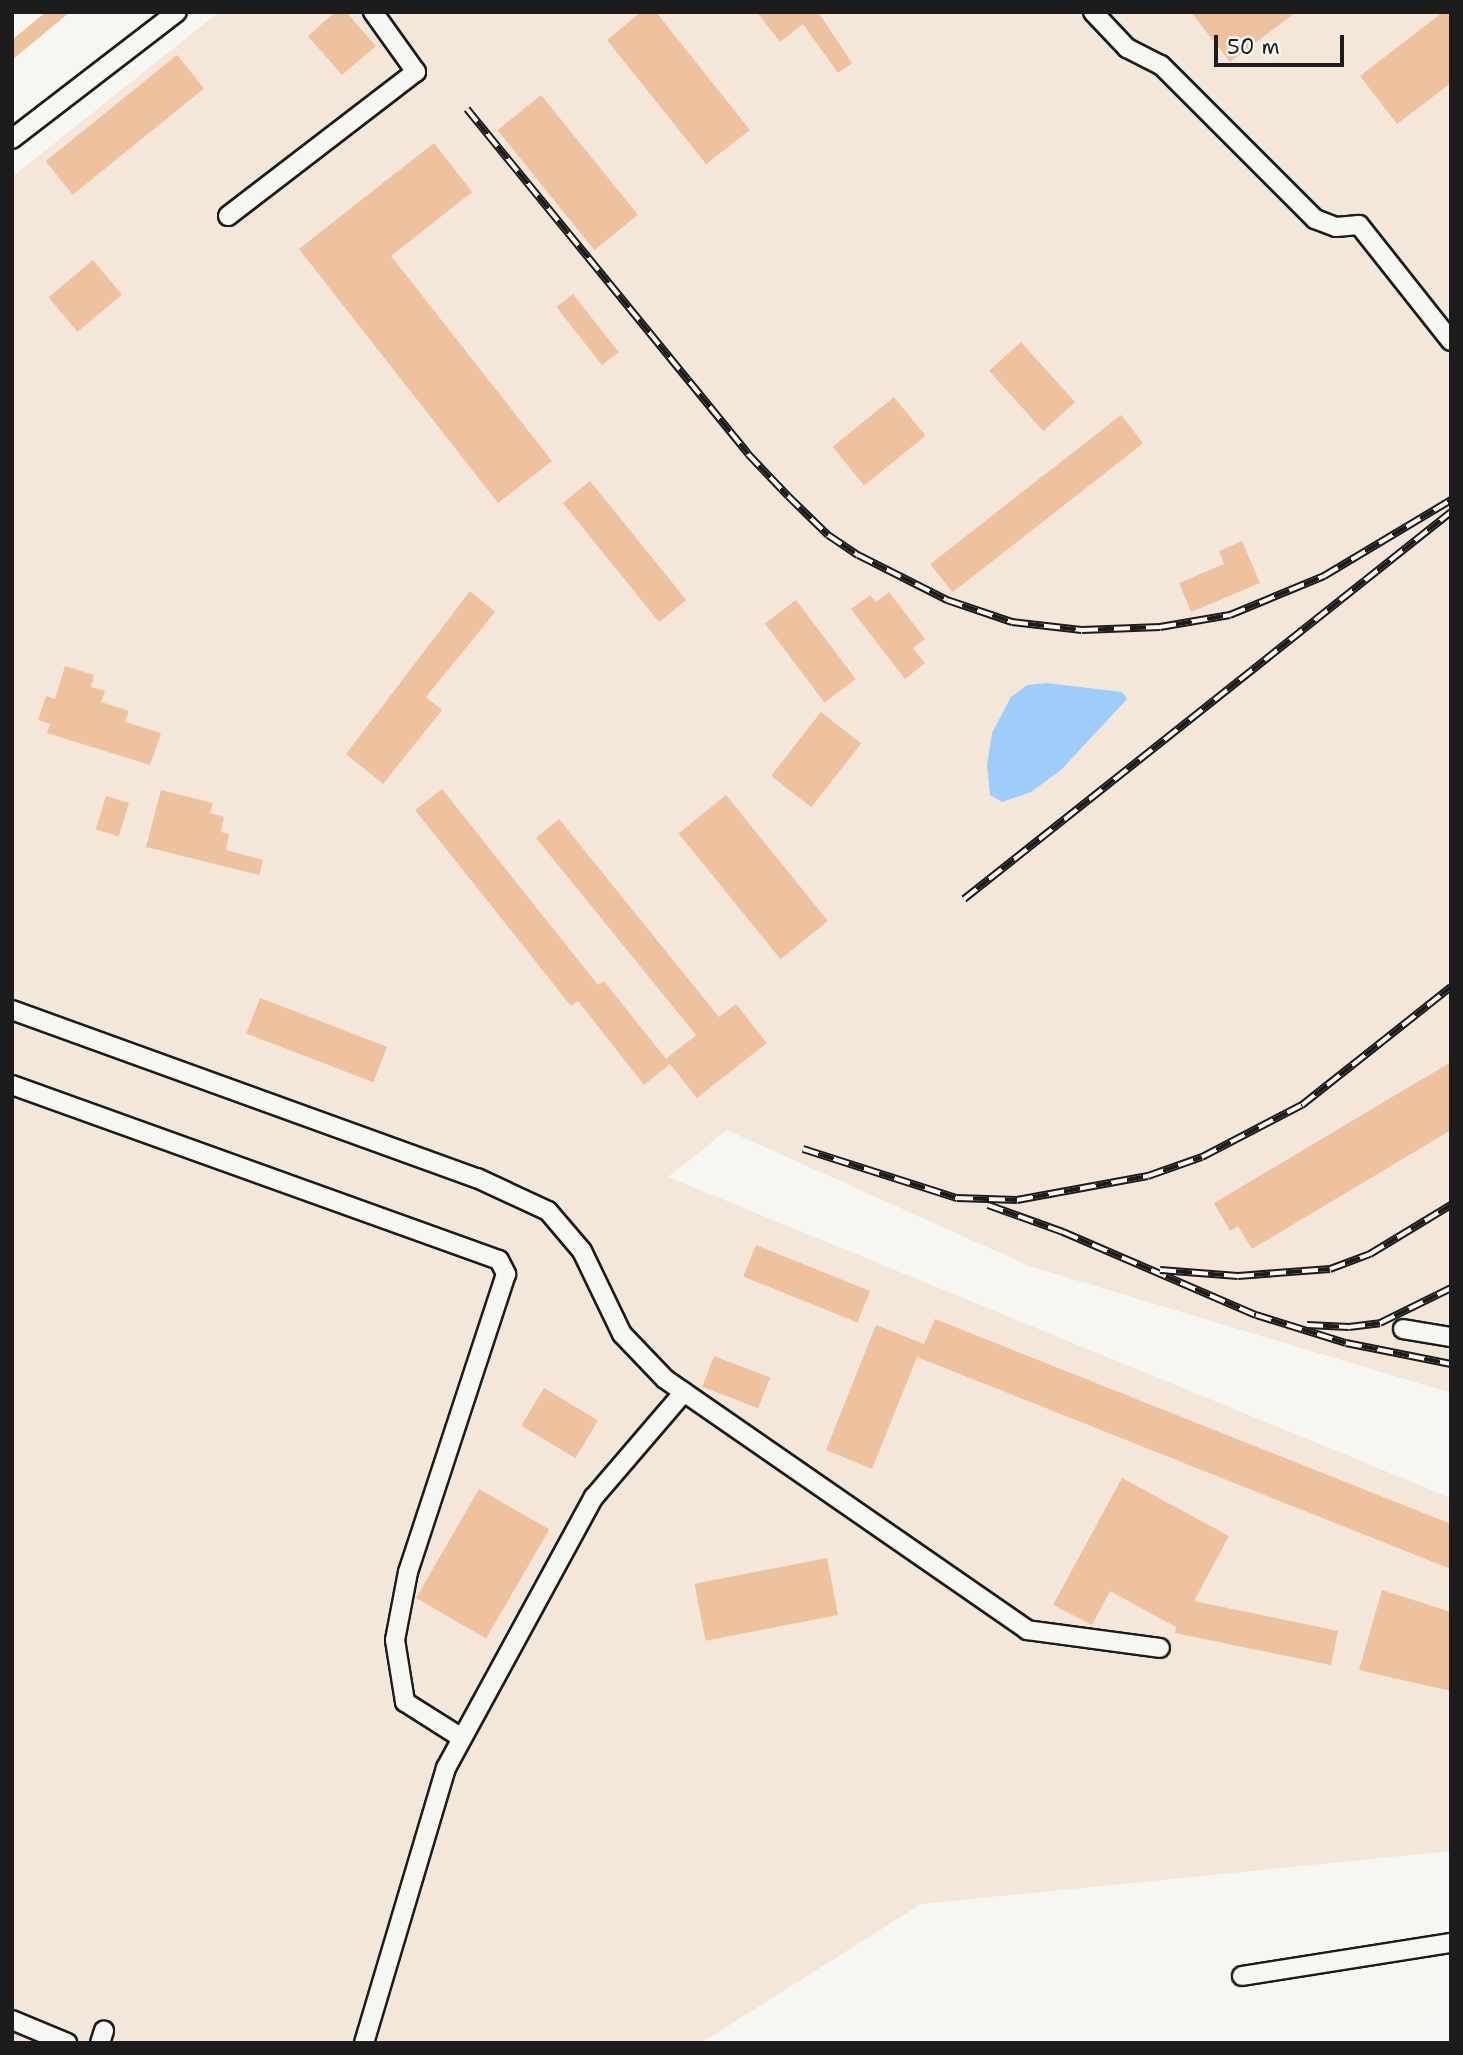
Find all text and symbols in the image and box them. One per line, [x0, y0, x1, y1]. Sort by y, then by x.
scale bar [1218, 21, 1348, 65]
text: 50 m [1227, 33, 1280, 61]

